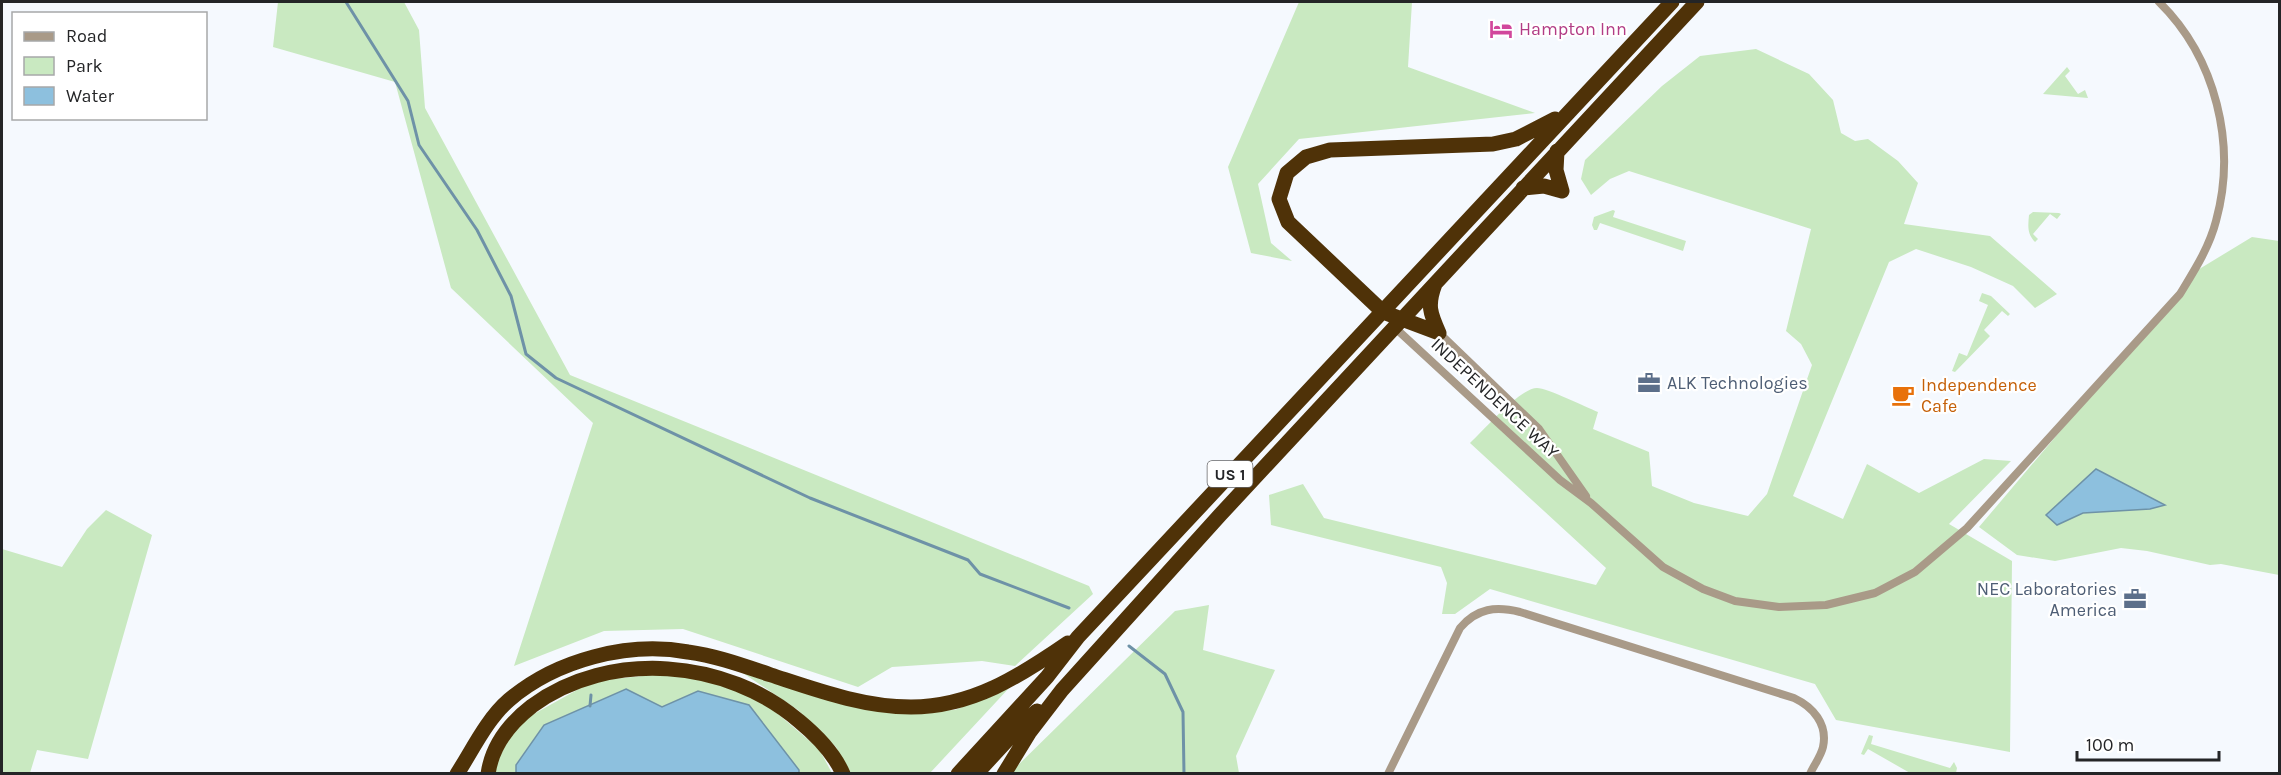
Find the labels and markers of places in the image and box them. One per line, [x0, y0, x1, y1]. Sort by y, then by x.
hotel icon: Hampton Inn [1488, 16, 1514, 42]
place label: Hampton Inn [1519, 18, 1627, 40]
office icon: ALK Technologies [1636, 370, 1662, 396]
place label: ALK Technologies [1667, 372, 1808, 394]
place label: Independence Cafe [1921, 374, 2037, 417]
cafe icon: Independence Cafe [1890, 382, 1916, 408]
place label: NEC Laboratories America [1977, 578, 2117, 621]
office icon: NEC Laboratories America [2122, 586, 2148, 612]

